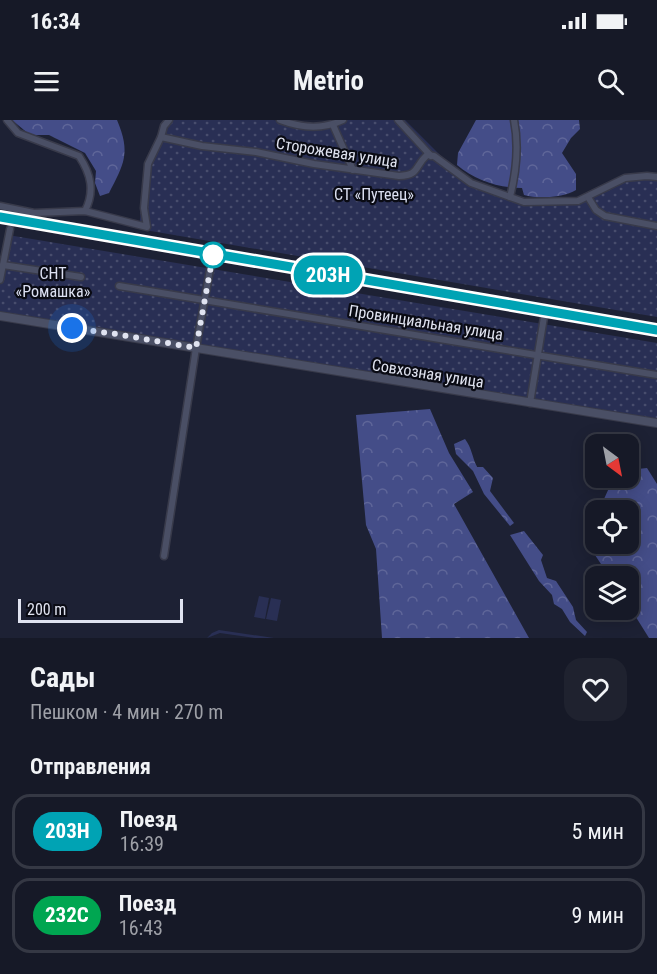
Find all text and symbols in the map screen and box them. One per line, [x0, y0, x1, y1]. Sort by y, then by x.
text: 16:34 [30, 9, 81, 34]
icon: menu [30, 65, 63, 98]
text: Metrio [293, 65, 364, 97]
icon: search [594, 65, 627, 98]
street label: Сторожевая улица [275, 133, 399, 172]
park label: СТ «Путеец» [334, 185, 414, 204]
unlabelled marker [200, 242, 226, 268]
line badge: 203Н [286, 256, 370, 294]
text: 203Н [306, 263, 350, 287]
park label: СНТ «Ромашка» [16, 264, 91, 301]
street label: Провинциальная улица [347, 301, 505, 344]
your location [57, 313, 87, 343]
street label: Совхозная улица [371, 355, 485, 392]
north arrow [585, 434, 639, 488]
map controls [585, 434, 639, 620]
button: locate [585, 500, 639, 554]
button: layers [585, 566, 639, 620]
scale bar [18, 596, 183, 624]
text: 200 m [27, 600, 66, 619]
button: heart [564, 658, 627, 721]
text: Сады [30, 661, 95, 694]
text: Пешком · 4 мин · 270 m [30, 700, 223, 724]
text: Отправления [30, 754, 151, 779]
text: Поезд [120, 807, 177, 832]
text: 203Н [45, 819, 90, 843]
text: 5 мин [571, 819, 624, 844]
text: 16:39 [120, 832, 164, 856]
text: Поезд [119, 891, 176, 916]
text: 232C [45, 903, 89, 927]
text: 9 мин [571, 903, 624, 928]
text: 16:43 [119, 916, 163, 940]

